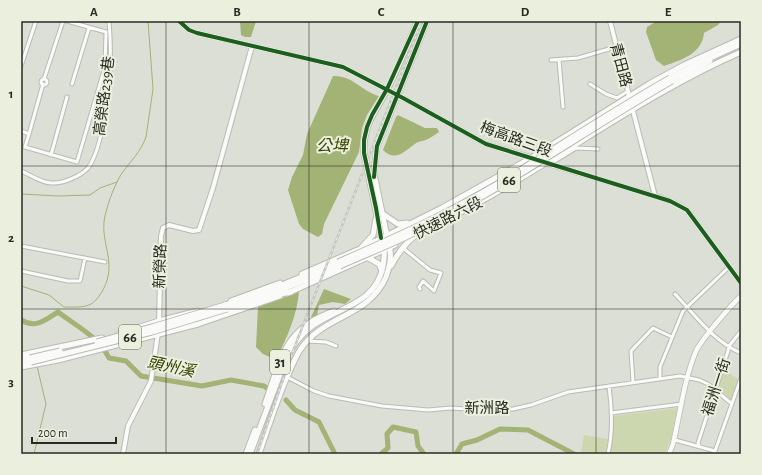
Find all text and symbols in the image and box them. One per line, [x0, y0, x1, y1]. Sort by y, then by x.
text: A [90, 6, 98, 19]
text: B [233, 6, 241, 19]
text: C [378, 6, 385, 19]
text: D [521, 6, 530, 19]
text: E [665, 6, 672, 19]
street label: 青田路 [607, 41, 635, 89]
street label: 高榮路239巷 [91, 55, 117, 137]
text: 1 [9, 88, 13, 101]
street label: 梅高路三段 [478, 119, 554, 159]
water label: 公埤 [316, 137, 350, 154]
road number: 66 [498, 168, 520, 192]
street label: 快速路六段 [410, 193, 485, 242]
text: 2 [8, 232, 14, 245]
street label: 新榮路 [151, 243, 169, 289]
road number: 66 [119, 325, 141, 349]
road number: 31 [270, 350, 290, 374]
water label: 頭州溪 [146, 353, 198, 380]
street label: 福洲一街 [698, 356, 733, 418]
text: 3 [8, 376, 14, 389]
street label: 新洲路 [464, 399, 510, 416]
scale bar [32, 419, 116, 445]
text: 200 m [38, 427, 68, 439]

